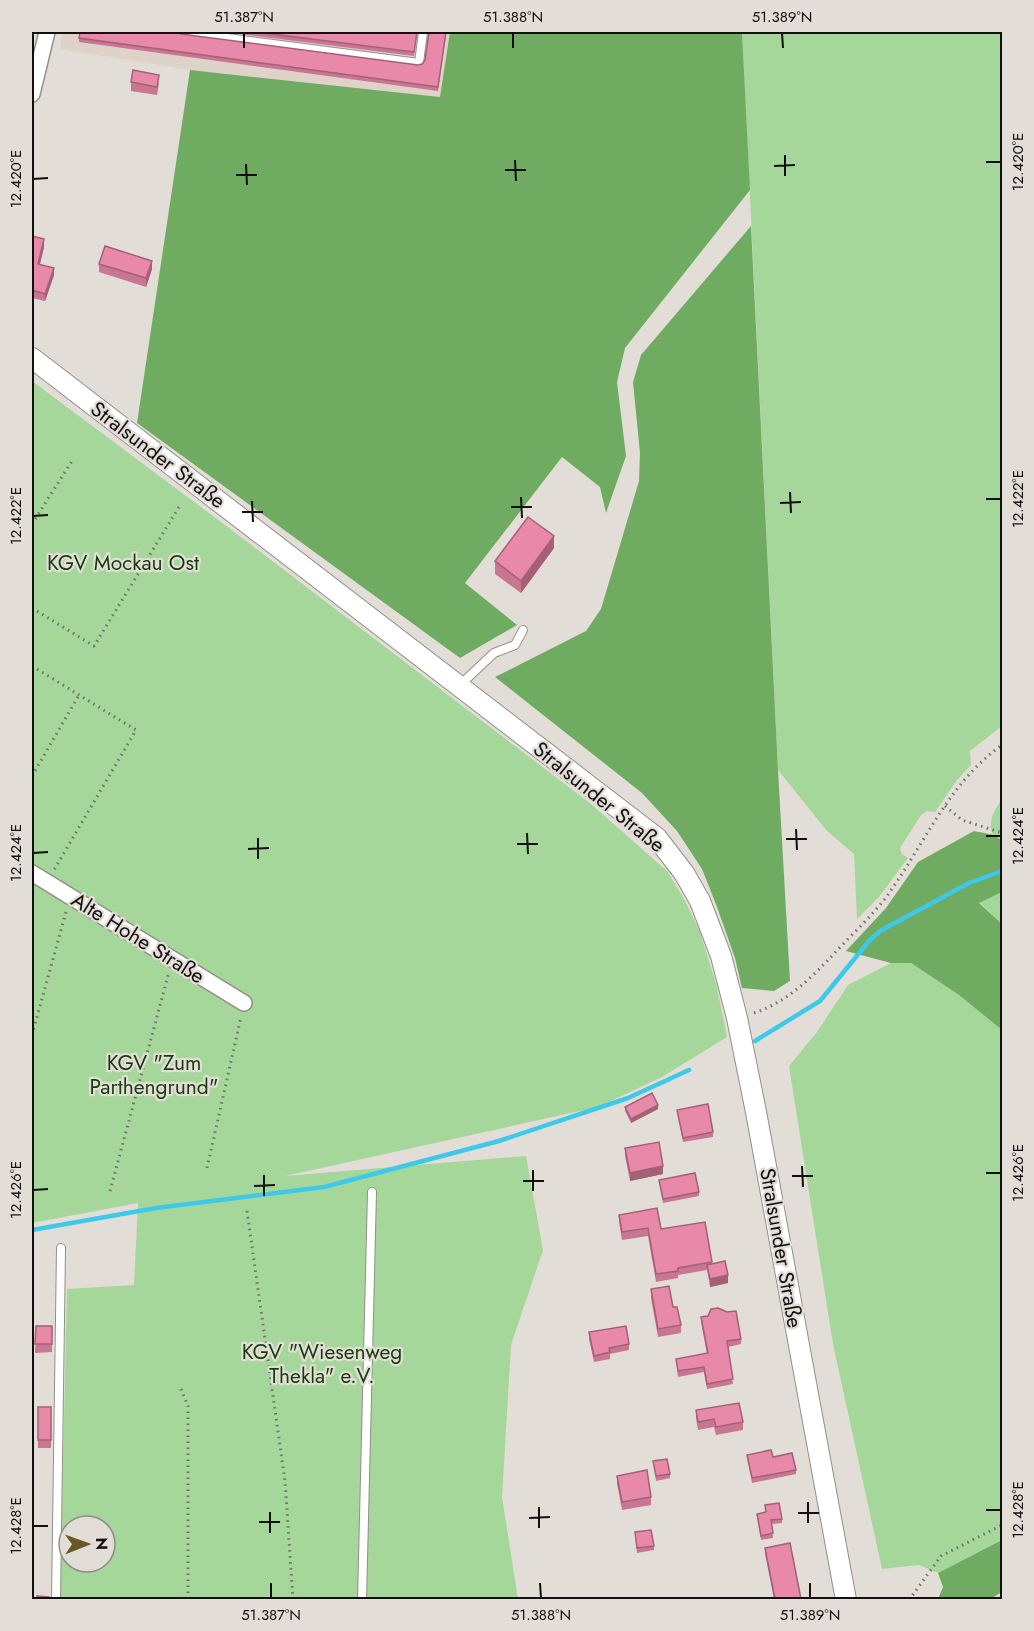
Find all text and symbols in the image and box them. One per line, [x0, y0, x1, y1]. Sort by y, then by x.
text: 51.387°N [214, 6, 274, 28]
text: 51.388°N [483, 6, 543, 28]
text: 51.389°N [752, 6, 812, 28]
text: 12.420°E [1007, 133, 1029, 191]
text: 12.420°E [5, 150, 27, 208]
street label: Stralsunder Straße [84, 394, 232, 516]
text: 12.422°E [1007, 470, 1029, 528]
text: 12.422°E [5, 487, 27, 545]
park label: KGV Mockau Ost [47, 548, 199, 578]
street label: Stralsunder Straße [527, 734, 672, 860]
text: 12.424°E [1007, 807, 1029, 865]
text: 12.424°E [5, 824, 27, 882]
street label: Alte Hohe Straße [66, 885, 211, 991]
park label: KGV "Zum Parthengrund" [89, 1048, 219, 1102]
text: 12.426°E [1007, 1144, 1029, 1202]
text: 12.426°E [5, 1161, 27, 1219]
street label: Stralsunder Straße [752, 1166, 810, 1331]
park label: KGV "Wiesenweg Thekla" e.V. [242, 1337, 402, 1391]
text: 12.428°E [1007, 1481, 1029, 1539]
text: 12.428°E [5, 1497, 27, 1555]
north arrow [57, 1514, 117, 1574]
text: N [90, 1537, 113, 1550]
text: 51.387°N [241, 1604, 301, 1626]
text: 51.388°N [511, 1604, 571, 1626]
text: 51.389°N [780, 1604, 840, 1626]

